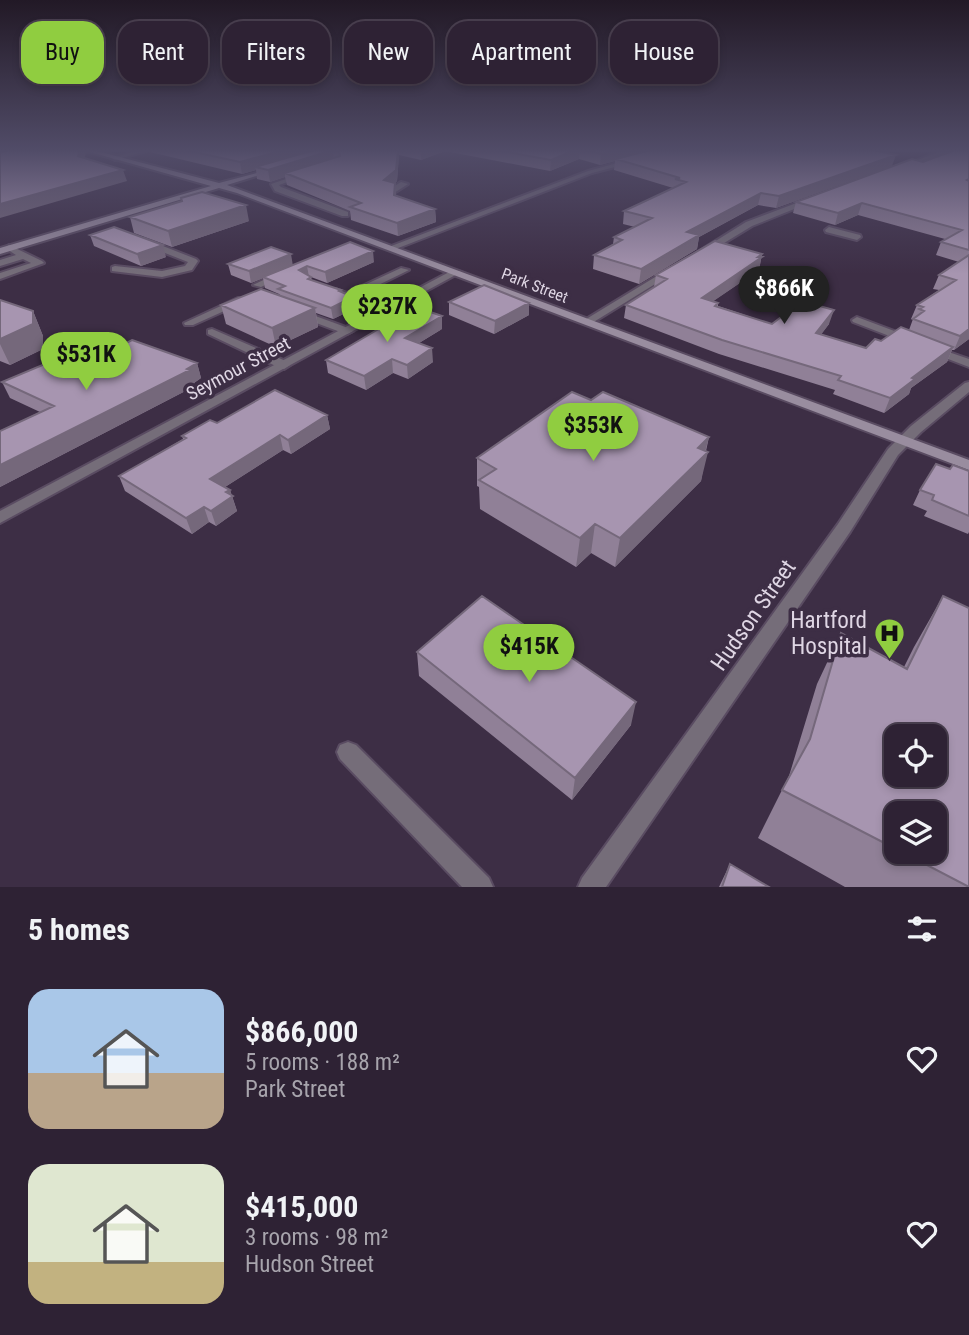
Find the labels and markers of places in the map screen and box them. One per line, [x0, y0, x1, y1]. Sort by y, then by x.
pin: $866K [735, 266, 833, 326]
pin: $237K [338, 284, 436, 344]
pin: $531K [37, 332, 135, 392]
pin: $353K [544, 404, 642, 463]
place label: Hartford Hospital [790, 607, 867, 660]
hospital icon: Hartford Hospital [873, 616, 907, 660]
pin: $415K [480, 624, 578, 684]

